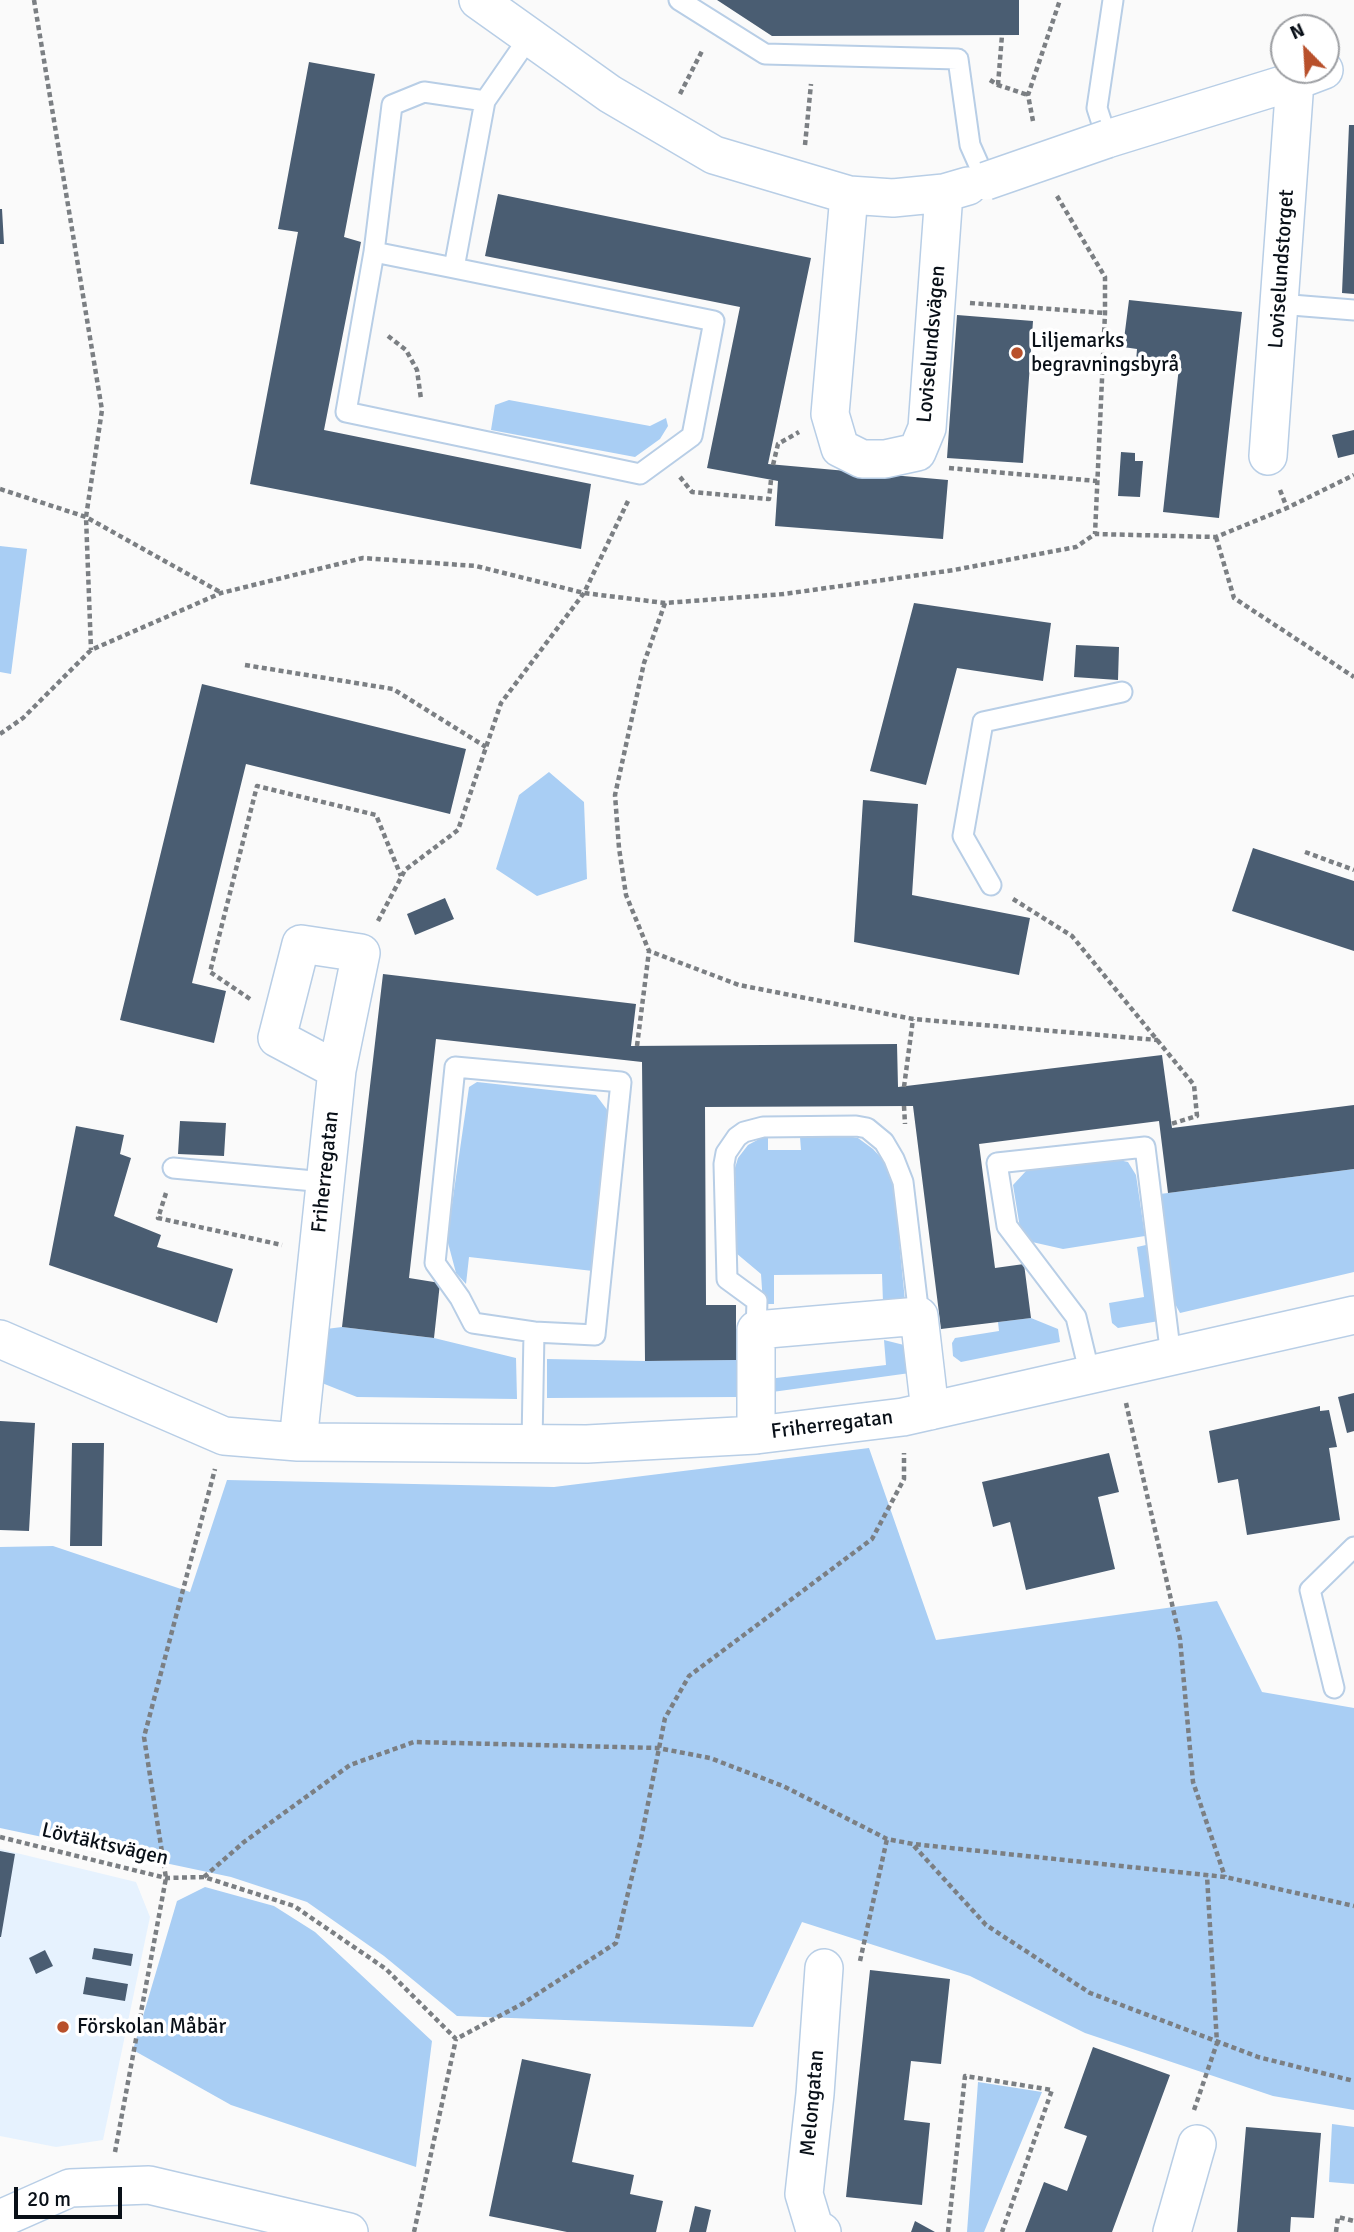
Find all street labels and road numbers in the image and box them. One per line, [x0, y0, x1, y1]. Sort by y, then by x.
street label: Loviselundstorget [1264, 189, 1300, 349]
street label: Loviselundsvägen [913, 264, 951, 424]
street label: Friherregatan [307, 1110, 345, 1234]
street label: Friherregatan [770, 1405, 894, 1445]
street label: Lövtäktsvägen [39, 1818, 171, 1872]
street label: Melongatan [796, 2049, 830, 2157]

